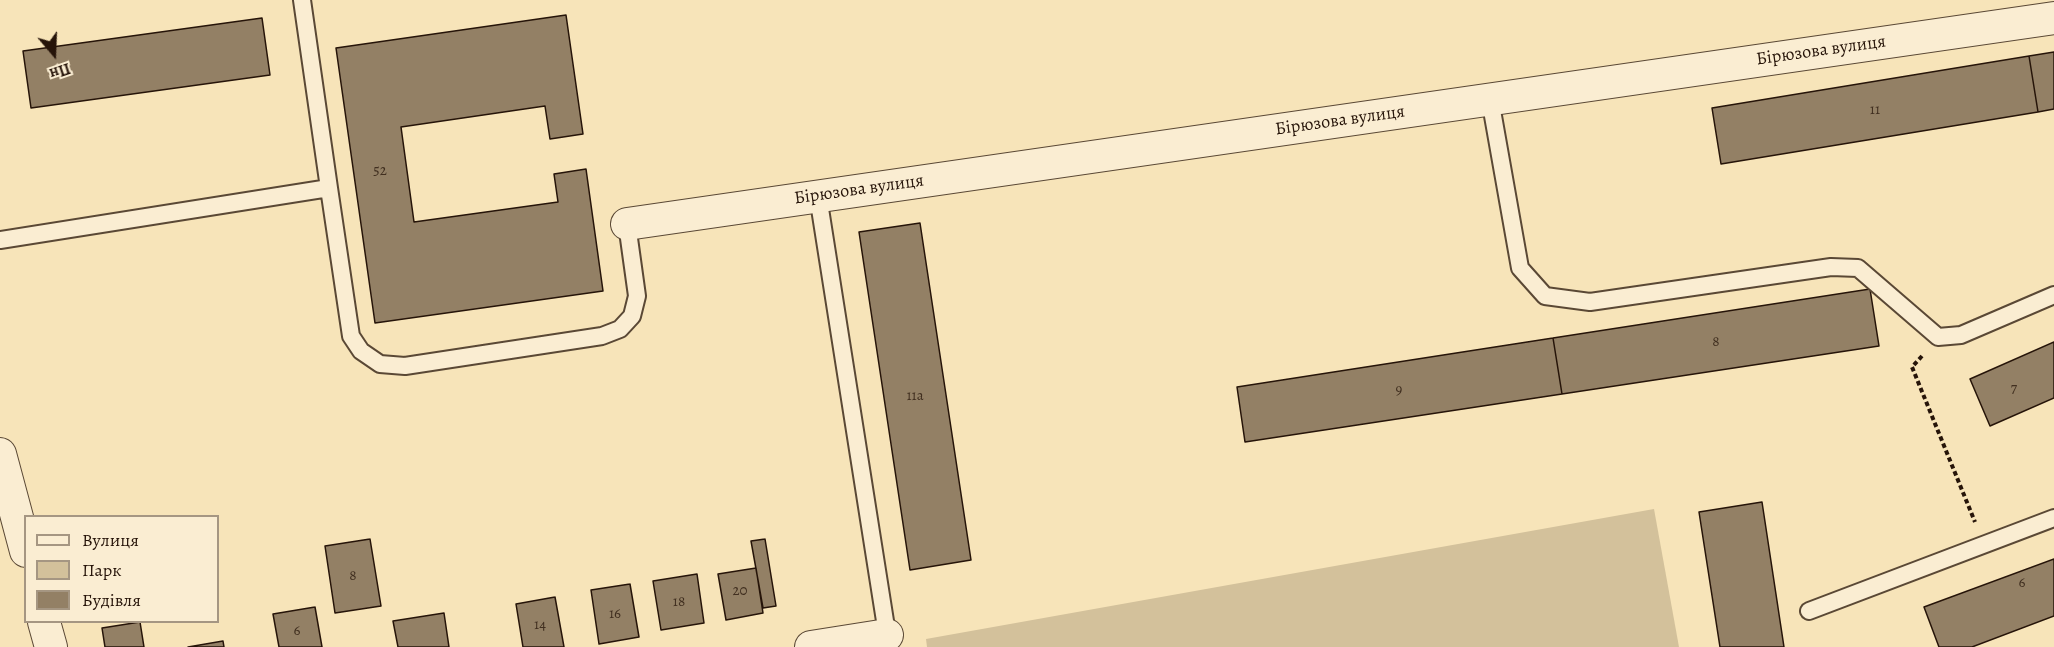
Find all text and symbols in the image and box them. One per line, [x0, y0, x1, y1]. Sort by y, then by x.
north arrow [24, 24, 84, 84]
street label: Бірюзова вулиця [1755, 31, 1887, 71]
text: Пн [46, 57, 73, 85]
street label: Бірюзова вулиця [1274, 101, 1406, 141]
house number: 11 [1870, 101, 1880, 119]
house number: 52 [373, 162, 387, 180]
street label: Бірюзова вулиця [793, 170, 925, 210]
house number: 8 [1712, 333, 1720, 351]
house number: 7 [2011, 380, 2017, 398]
house number: 9 [1396, 381, 1402, 399]
house number: 11а [906, 387, 924, 405]
legend [24, 515, 219, 623]
text: Вулиця [82, 528, 139, 552]
text: Парк [82, 558, 122, 582]
house number: 8 [349, 567, 357, 585]
house number: 6 [2019, 574, 2025, 592]
house number: 20 [732, 582, 748, 600]
text: Будівля [82, 588, 141, 612]
house number: 18 [673, 593, 685, 611]
house number: 16 [609, 605, 621, 623]
house number: 14 [534, 616, 546, 634]
house number: 6 [294, 622, 300, 640]

